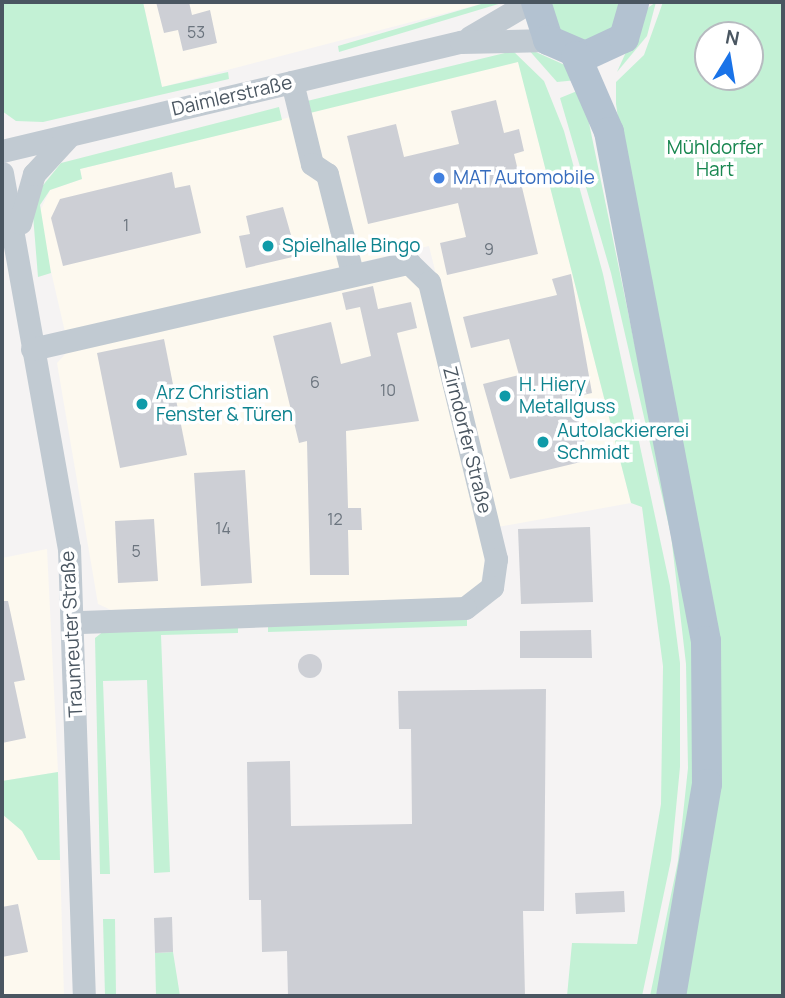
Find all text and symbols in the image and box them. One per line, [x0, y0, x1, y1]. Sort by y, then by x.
north arrow [694, 21, 764, 91]
house number: 53 [187, 22, 205, 42]
text: N [723, 23, 742, 51]
street label: Daimlerstraße [170, 71, 294, 121]
park label: Mühldorfer Hart [667, 137, 763, 181]
place label: MAT Automobile [453, 167, 595, 189]
marker: MAT Automobile [431, 170, 447, 186]
house number: 1 [123, 215, 129, 235]
place label: Spielhalle Bingo [282, 235, 420, 257]
marker: Spielhalle Bingo [260, 238, 276, 254]
house number: 9 [484, 239, 494, 259]
street label: Zirndorfer Straße [438, 364, 496, 516]
house number: 6 [310, 372, 320, 392]
place label: H. Hiery Metallguss [519, 374, 616, 418]
house number: 10 [380, 380, 396, 400]
place label: Arz Christian Fenster & Türen [156, 382, 293, 426]
marker: H. Hiery Metallguss [497, 388, 513, 404]
marker: Arz Christian Fenster & Türen [134, 396, 150, 412]
place label: Autolackiererei Schmidt [557, 420, 689, 464]
marker: Autolackiererei Schmidt [535, 434, 551, 450]
house number: 12 [327, 509, 343, 529]
house number: 14 [215, 518, 231, 538]
house number: 5 [131, 541, 141, 561]
street label: Traunreuter Straße [56, 550, 88, 718]

